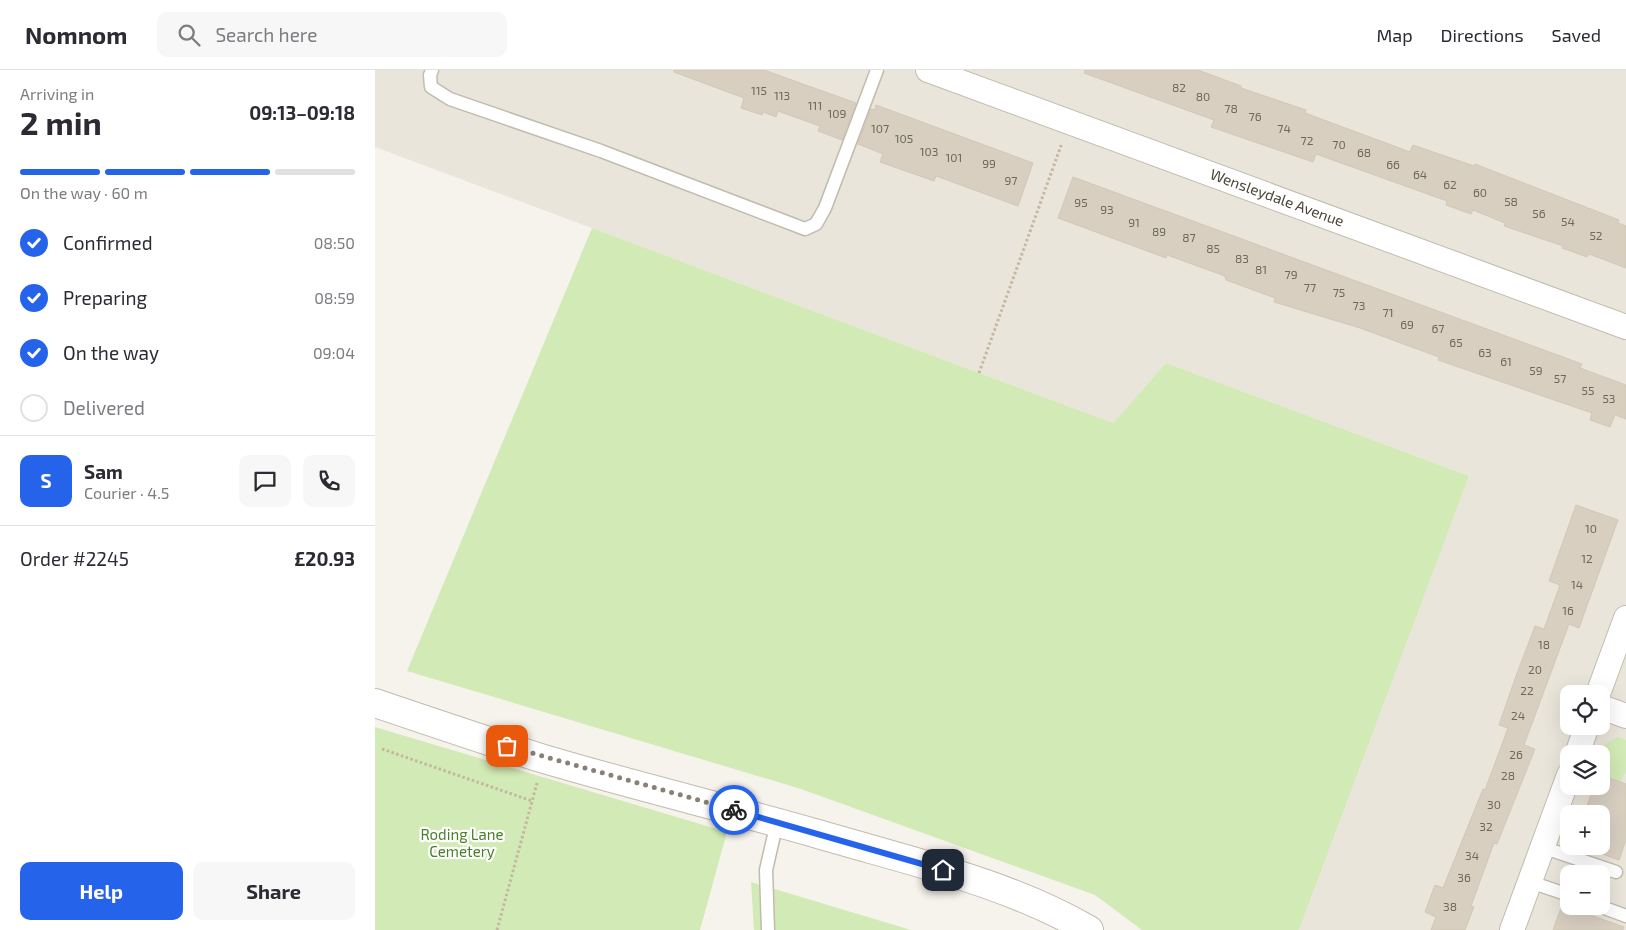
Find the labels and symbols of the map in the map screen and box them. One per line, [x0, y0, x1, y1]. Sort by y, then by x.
house number: 82 [1172, 80, 1186, 94]
house number: 115 [751, 83, 767, 97]
house number: 113 [774, 88, 790, 102]
house number: 80 [1196, 89, 1210, 103]
house number: 111 [808, 98, 822, 112]
house number: 78 [1224, 101, 1238, 115]
house number: 109 [828, 106, 847, 120]
house number: 76 [1248, 109, 1262, 123]
house number: 107 [871, 121, 889, 135]
house number: 74 [1277, 121, 1291, 135]
house number: 105 [895, 131, 913, 145]
house number: 72 [1301, 133, 1314, 147]
house number: 70 [1332, 137, 1346, 151]
house number: 103 [920, 144, 938, 158]
house number: 68 [1357, 145, 1371, 159]
house number: 101 [946, 150, 962, 164]
house number: 99 [982, 156, 996, 170]
house number: 66 [1386, 157, 1400, 171]
street label: Wensleydale Avenue [1208, 164, 1347, 230]
house number: 64 [1413, 167, 1427, 181]
house number: 97 [1004, 173, 1018, 187]
house number: 62 [1443, 177, 1457, 191]
house number: 60 [1473, 185, 1487, 199]
house number: 58 [1504, 194, 1518, 208]
house number: 95 [1074, 195, 1088, 209]
house number: 93 [1100, 202, 1114, 216]
house number: 56 [1532, 206, 1546, 220]
house number: 54 [1561, 214, 1575, 228]
house number: 91 [1128, 215, 1140, 229]
house number: 89 [1152, 224, 1166, 238]
house number: 52 [1589, 228, 1603, 242]
house number: 87 [1182, 230, 1196, 244]
house number: 85 [1206, 241, 1220, 255]
house number: 83 [1235, 251, 1249, 265]
house number: 81 [1255, 262, 1267, 276]
house number: 79 [1284, 267, 1298, 281]
house number: 77 [1304, 280, 1316, 294]
house number: 75 [1333, 285, 1345, 299]
house number: 73 [1353, 298, 1365, 312]
house number: 71 [1383, 305, 1393, 319]
house number: 69 [1400, 317, 1414, 331]
house number: 67 [1431, 321, 1445, 335]
house number: 65 [1449, 335, 1463, 349]
house number: 63 [1478, 345, 1492, 359]
house number: 61 [1500, 354, 1512, 368]
house number: 59 [1529, 363, 1543, 377]
house number: 57 [1554, 371, 1566, 385]
house number: 55 [1582, 383, 1594, 397]
house number: 53 [1602, 391, 1616, 405]
house number: 10 [1585, 521, 1597, 535]
house number: 12 [1581, 551, 1593, 565]
house number: 14 [1571, 577, 1583, 591]
house number: 16 [1562, 603, 1574, 617]
house number: 18 [1538, 637, 1550, 651]
house number: 20 [1528, 662, 1542, 676]
house number: 22 [1520, 683, 1534, 697]
house number: 24 [1511, 708, 1525, 722]
pin [486, 725, 528, 767]
house number: 26 [1509, 747, 1523, 761]
house number: 28 [1501, 768, 1515, 782]
courier [709, 785, 759, 835]
house number: 30 [1487, 797, 1501, 811]
house number: 32 [1479, 819, 1493, 833]
park label: Roding Lane Cemetery [420, 825, 504, 860]
house number: 34 [1465, 848, 1479, 862]
pin [922, 849, 964, 891]
house number: 36 [1457, 870, 1471, 884]
house number: 38 [1443, 899, 1457, 913]

